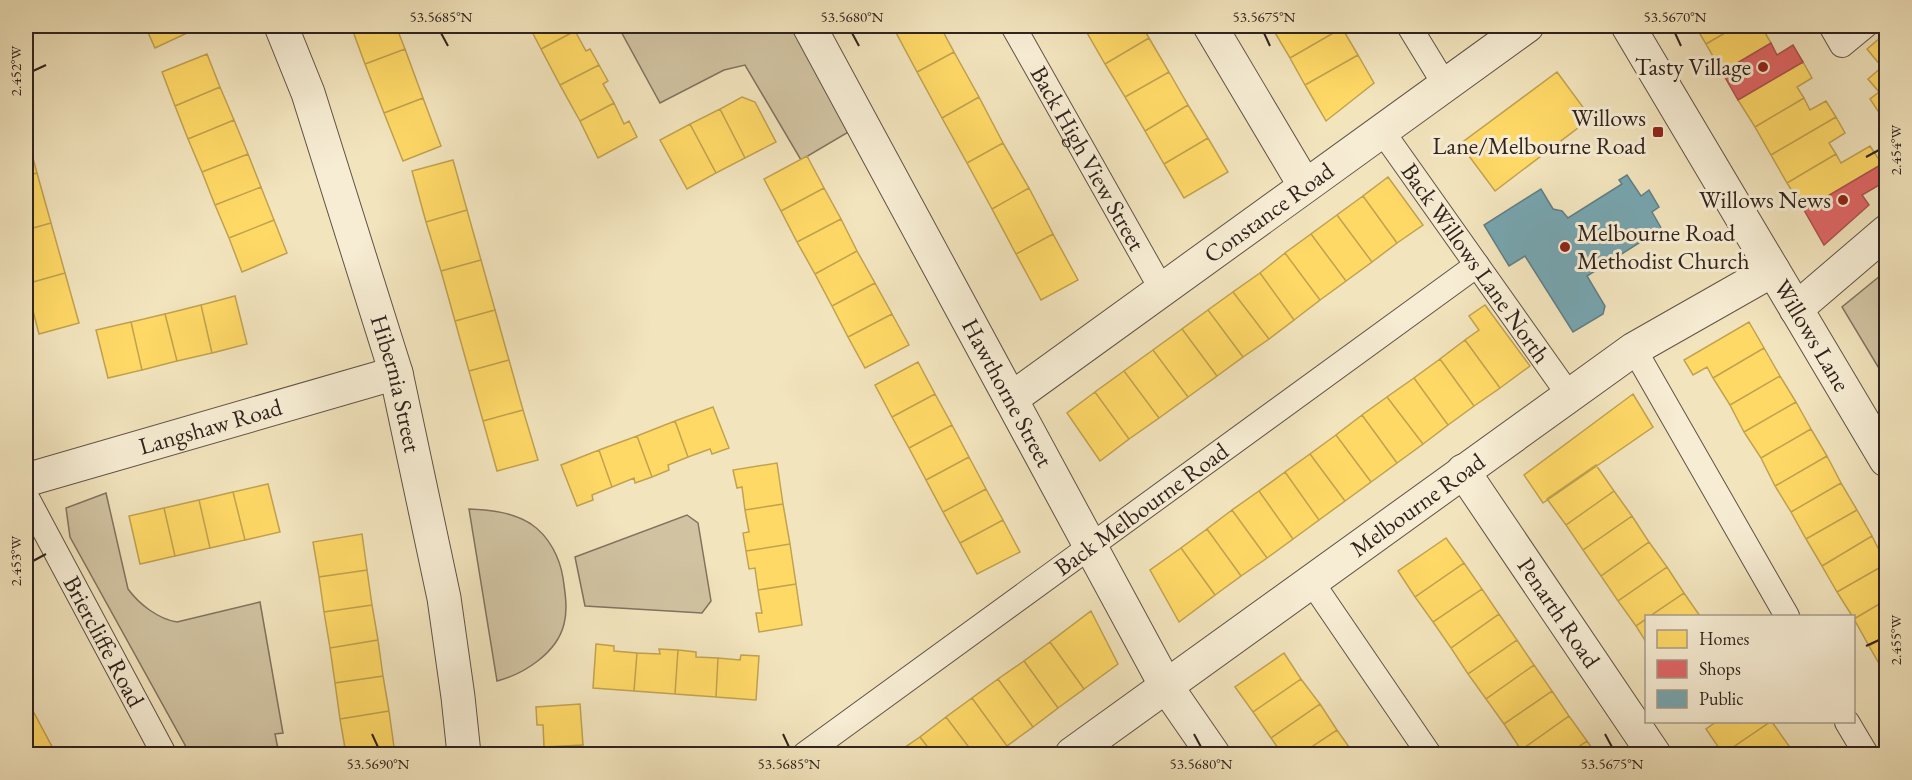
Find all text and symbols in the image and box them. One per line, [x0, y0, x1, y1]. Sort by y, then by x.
text: 53.5685°N [410, 7, 473, 26]
text: 53.5680°N [821, 7, 884, 26]
text: 53.5675°N [1233, 7, 1296, 26]
text: 53.5670°N [1644, 7, 1707, 26]
text: 2.452°W [6, 46, 25, 96]
place label: Tasty Village [1635, 51, 1751, 82]
street label: Back High View Street [1024, 60, 1153, 256]
marker: Tasty Village [1756, 60, 1770, 74]
place label: Willows Lane/Melbourne Road [1433, 102, 1647, 161]
marker: Willows Lane/Melbourne Road [1651, 125, 1665, 139]
text: 2.454°W [1886, 125, 1905, 175]
street label: Constance Road [1197, 154, 1340, 270]
street label: Back Willows Lane North [1395, 157, 1558, 369]
place label: Willows News [1699, 184, 1831, 215]
marker: Willows News [1836, 193, 1850, 207]
place label: Melbourne Road Methodist Church [1577, 217, 1750, 276]
marker: Melbourne Road Methodist Church [1558, 240, 1572, 254]
street label: Willows Lane [1767, 273, 1858, 397]
street label: Hibernia Street [364, 311, 429, 456]
street label: Hawthorne Street [955, 313, 1061, 473]
street label: Langshaw Road [135, 391, 286, 462]
street label: Back Melbourne Road [1048, 435, 1235, 583]
street label: Melbourne Road [1344, 445, 1491, 563]
text: 2.453°W [6, 536, 25, 586]
street label: Penarth Road [1511, 551, 1608, 674]
street label: Briercliffe Road [57, 570, 152, 713]
legend [1645, 615, 1855, 723]
text: 2.455°W [1886, 615, 1905, 665]
text: Homes [1699, 627, 1750, 650]
text: Shops [1699, 657, 1741, 680]
text: Public [1699, 687, 1743, 710]
text: 53.5690°N [347, 754, 410, 773]
text: 53.5685°N [758, 754, 821, 773]
text: 53.5680°N [1170, 754, 1233, 773]
text: 53.5675°N [1581, 754, 1644, 773]

